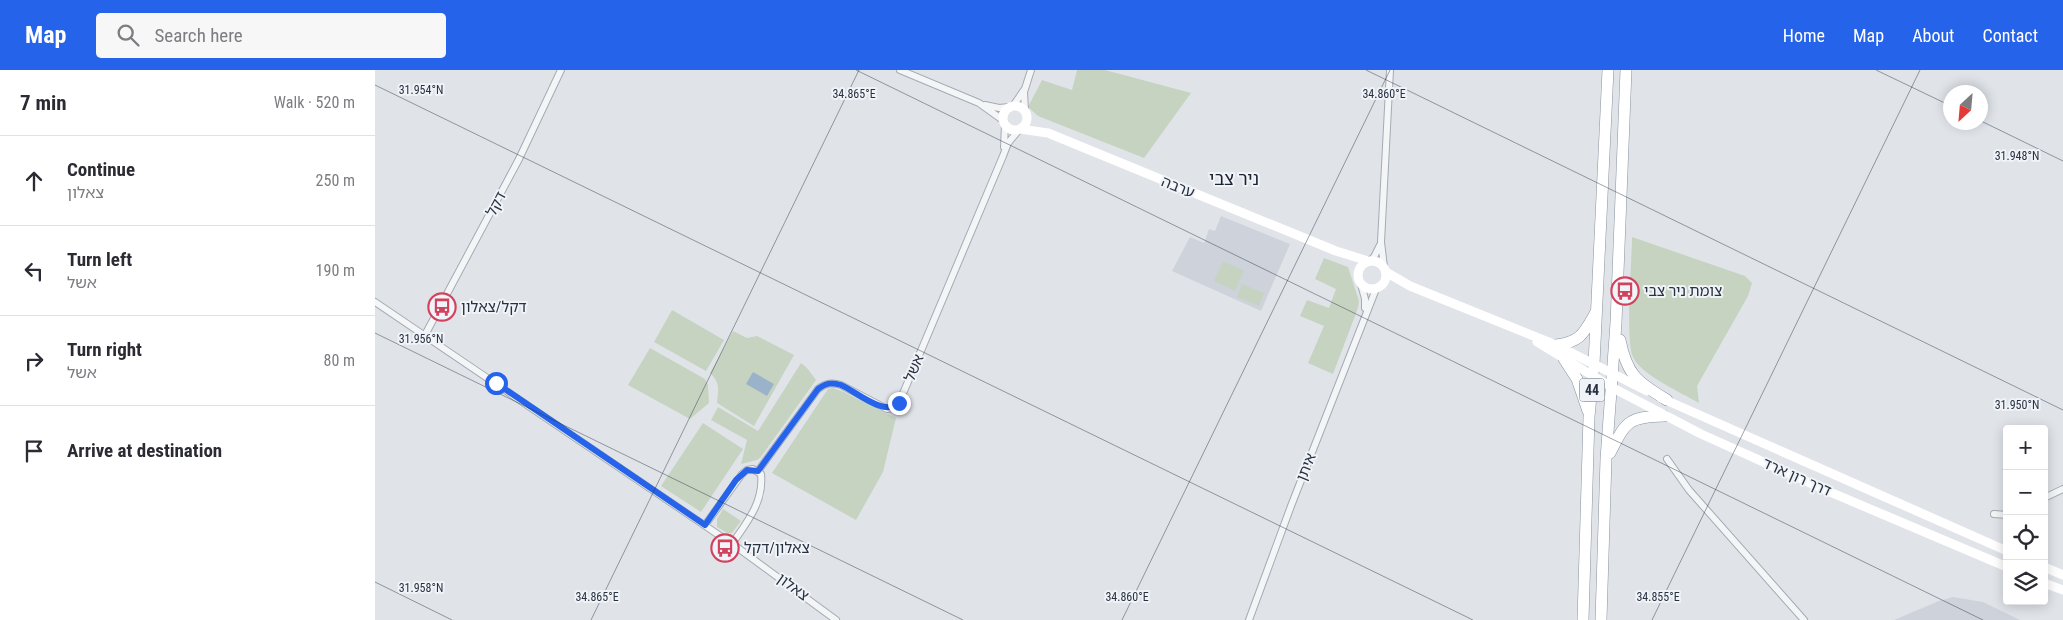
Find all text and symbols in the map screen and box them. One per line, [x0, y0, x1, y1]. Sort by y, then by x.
search box [96, 13, 446, 58]
text: Map [25, 21, 66, 49]
icon: search [114, 21, 142, 49]
text: Search here [154, 24, 243, 47]
text: Home [1783, 25, 1825, 46]
text: Map [1853, 25, 1884, 46]
text: About [1912, 25, 1954, 46]
text: Contact [1982, 25, 2038, 46]
text: 31.954°N [399, 83, 443, 97]
north arrow [1943, 85, 1988, 130]
text: 34.865°E [832, 87, 876, 101]
text: 34.860°E [1362, 87, 1406, 101]
text: 7 min [20, 91, 67, 115]
text: Walk · 520 m [274, 93, 355, 112]
text: 31.948°N [1995, 149, 2039, 163]
text: Continue [67, 158, 135, 181]
icon: ahead [20, 167, 48, 195]
district label: ניר צבי [1209, 168, 1259, 189]
text: 250 m [316, 171, 355, 190]
street label: ערבה [1159, 172, 1197, 202]
text: צאלון [67, 183, 104, 202]
street label: דקל [482, 189, 510, 219]
text: Turn left [67, 248, 132, 271]
icon: left [20, 257, 48, 285]
text: 190 m [316, 261, 355, 280]
text: אשל [67, 273, 97, 292]
bus stop icon: צומת ניר צבי [1610, 276, 1640, 306]
place label: צומת ניר צבי [1644, 282, 1722, 300]
bus stop icon: דקל/צאלון [427, 292, 457, 322]
place label: דקל/צאלון [461, 298, 527, 316]
text: 31.956°N [399, 332, 443, 346]
text: Turn right [67, 338, 142, 361]
icon: right [20, 347, 48, 375]
text: 80 m [323, 351, 355, 370]
street label: אשל [900, 352, 928, 384]
text: אשל [67, 363, 97, 382]
route start [485, 372, 508, 395]
road number: 44 [1579, 378, 1605, 402]
route end [888, 392, 911, 415]
text: 31.950°N [1995, 398, 2039, 412]
map controls [2003, 425, 2048, 605]
button: + [2003, 425, 2048, 470]
icon: arrive [20, 437, 48, 465]
text: Arrive at destination [67, 439, 222, 462]
street label: איתן [1292, 450, 1320, 484]
street label: דרך רון ארד [1760, 454, 1834, 500]
button: − [2003, 470, 2048, 515]
button: locate [2003, 515, 2048, 560]
bus stop icon: צאלון/דקל [710, 533, 740, 563]
place label: צאלון/דקל [744, 539, 810, 557]
button: layers [2003, 560, 2048, 605]
street label: צאלון [774, 569, 812, 605]
text: 31.958°N [399, 581, 443, 595]
text: 34.865°E [575, 590, 619, 604]
text: 34.860°E [1105, 590, 1149, 604]
text: 34.855°E [1636, 590, 1680, 604]

